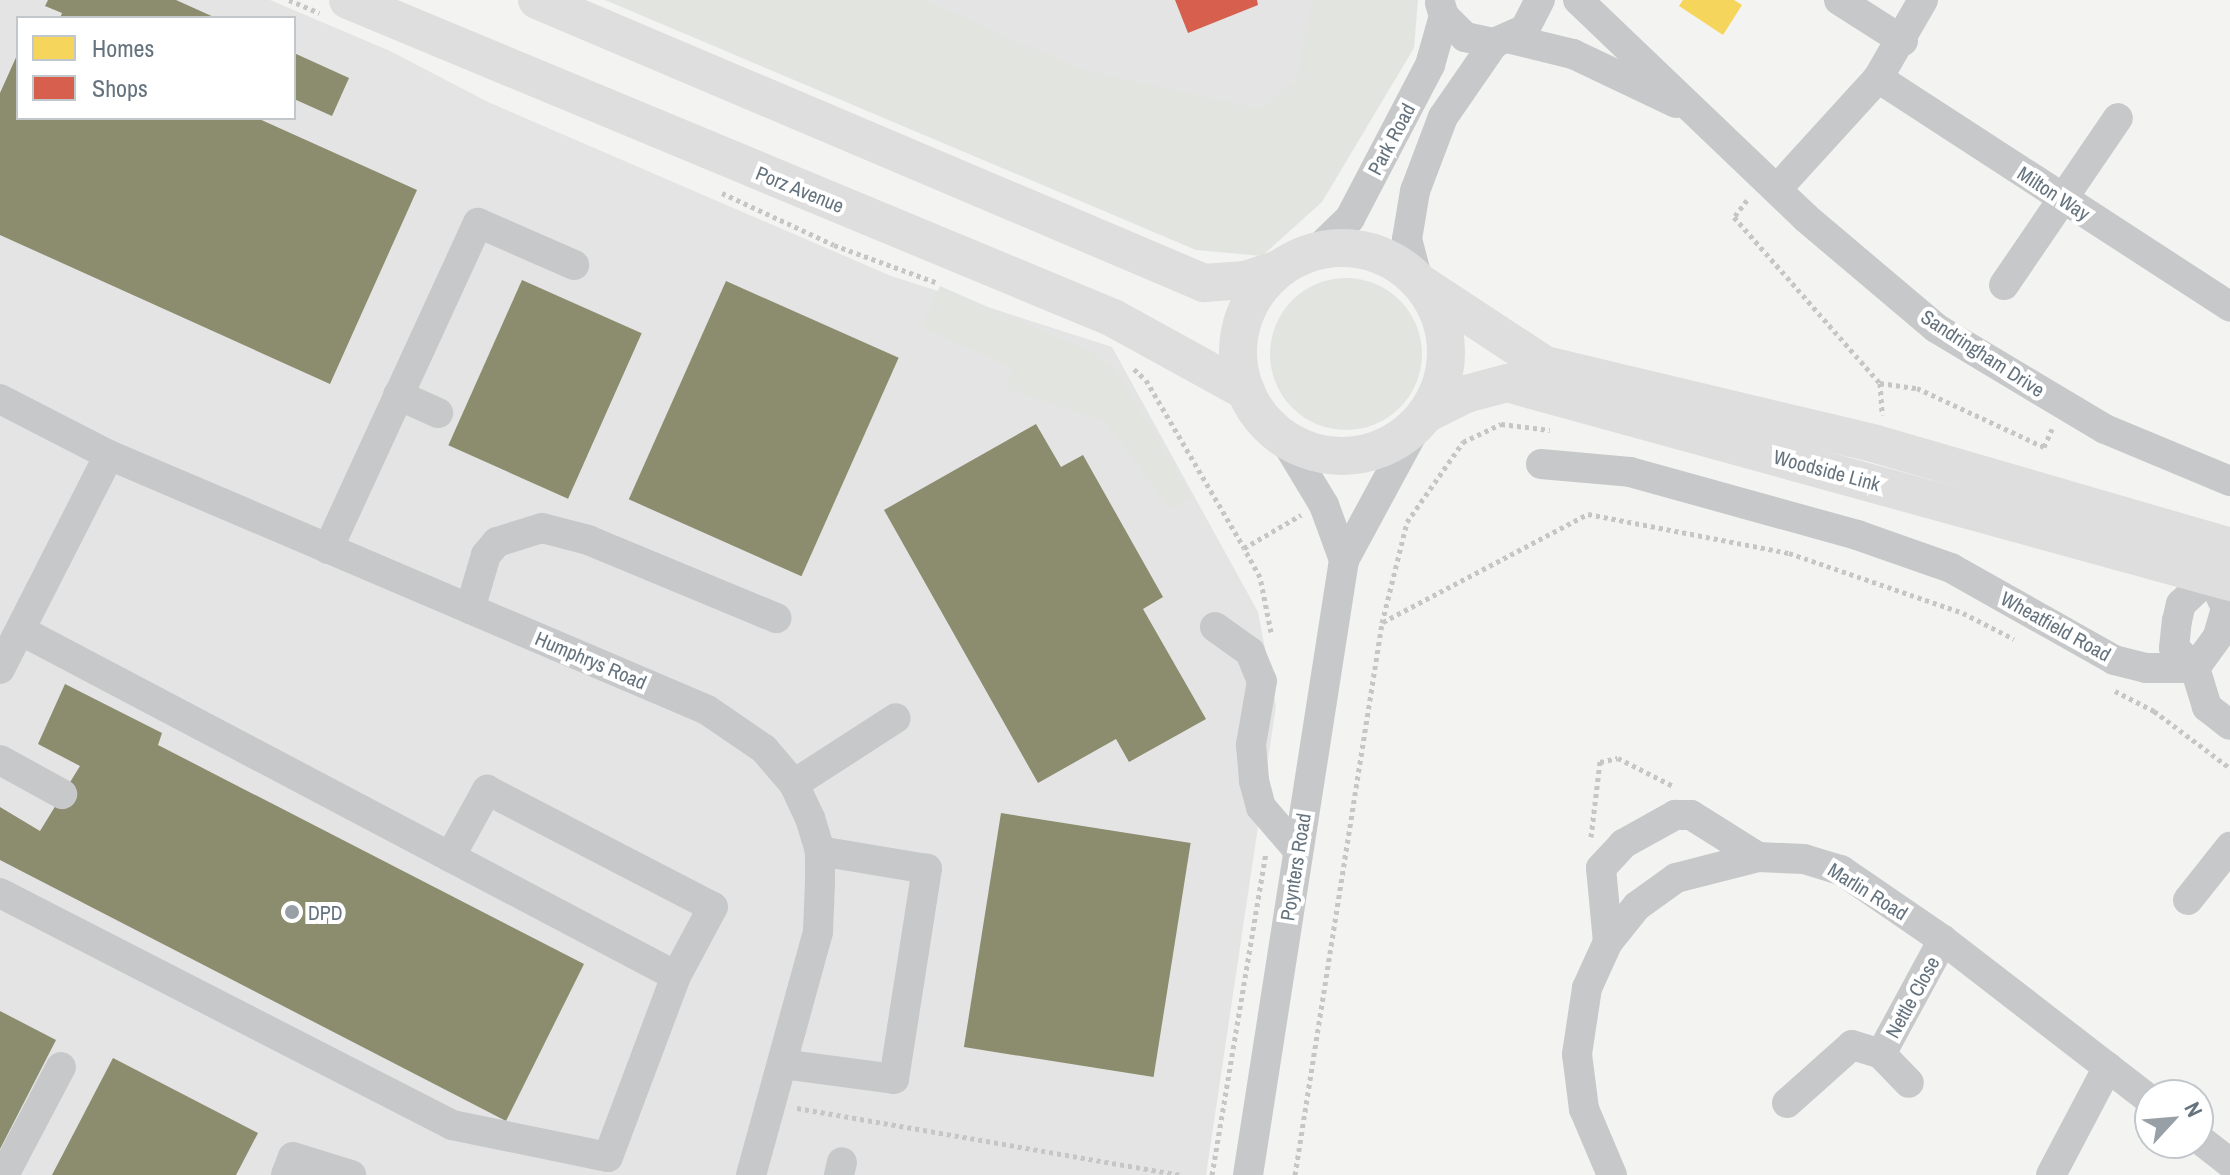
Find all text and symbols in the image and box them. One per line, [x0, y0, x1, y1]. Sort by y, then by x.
legend [16, 16, 296, 120]
text: Homes [92, 32, 154, 64]
text: Shops [92, 72, 148, 104]
street label: Park Road [1362, 99, 1420, 179]
street label: Porz Avenue [752, 160, 848, 218]
street label: Milton Way [2013, 161, 2095, 225]
street label: Sandringham Drive [1917, 304, 2049, 402]
street label: Woodside Link [1771, 444, 1883, 496]
street label: Wheatfield Road [1997, 586, 2115, 666]
street label: Humphrys Road [532, 626, 650, 694]
street label: Poynters Road [1275, 812, 1315, 922]
street label: Marlin Road [1824, 857, 1912, 925]
place label: DPD [308, 900, 343, 924]
marker: DPD [283, 903, 301, 921]
street label: Nettle Close [1880, 952, 1944, 1042]
north arrow [2134, 1079, 2214, 1159]
text: N [2177, 1097, 2210, 1122]

